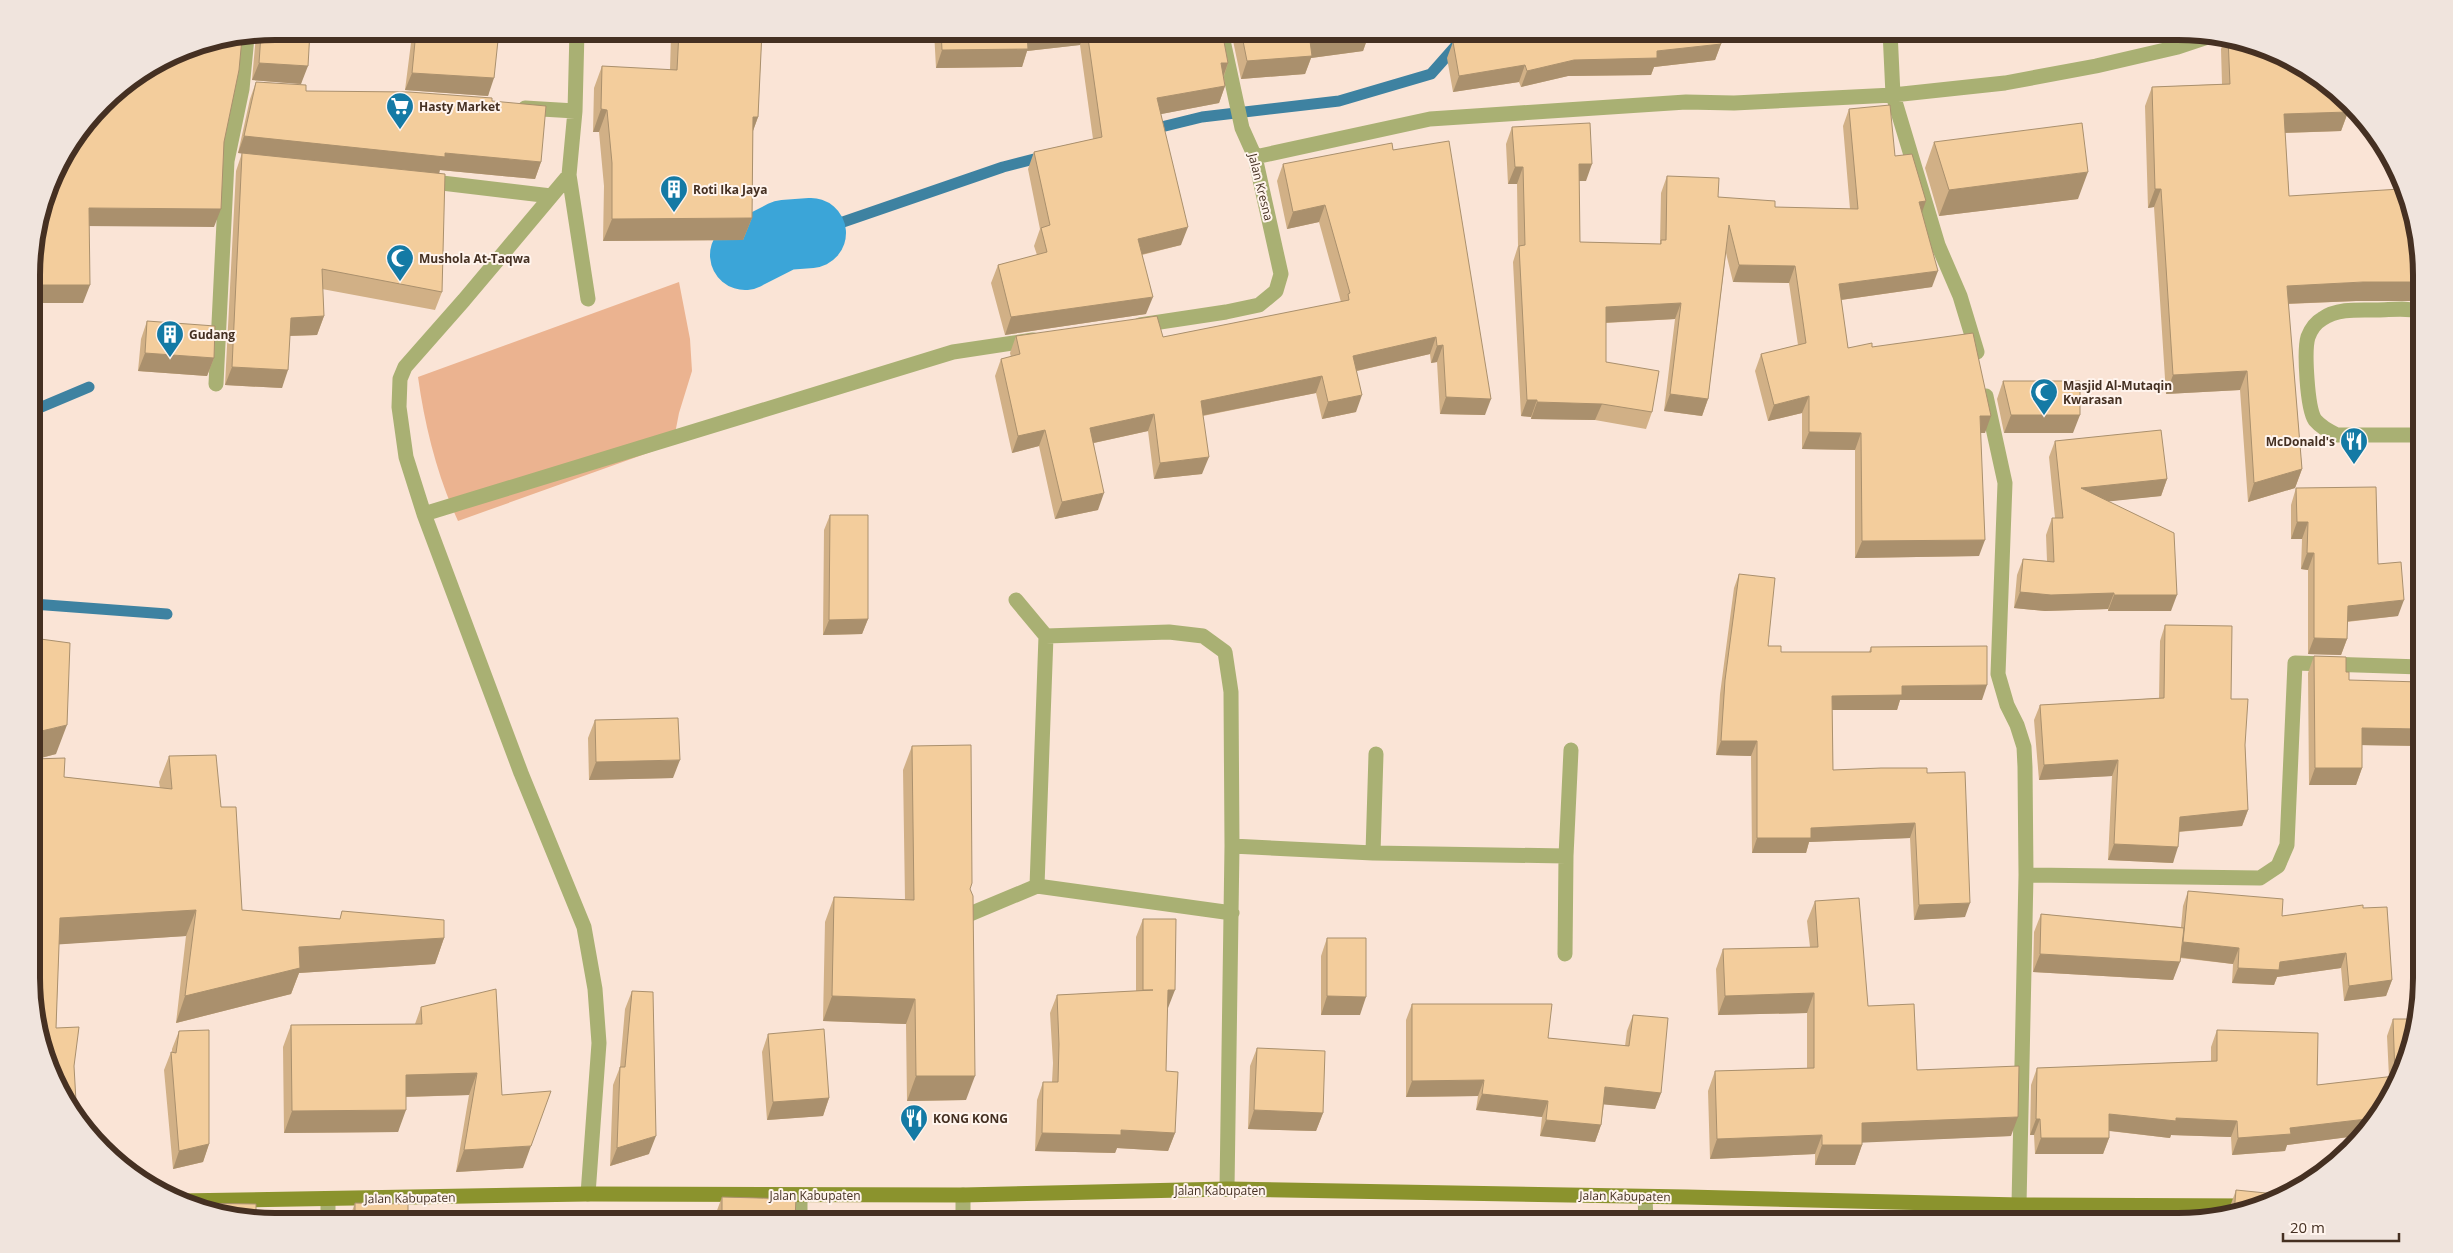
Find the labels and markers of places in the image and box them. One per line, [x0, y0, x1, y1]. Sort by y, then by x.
supermarket icon: Hasty Market [385, 91, 415, 130]
place label: Hasty Market [419, 98, 500, 115]
building icon: Roti Ika Jaya [659, 174, 689, 213]
place label: Roti Ika Jaya [693, 181, 767, 198]
mosque icon: Mushola At-Taqwa [385, 243, 415, 282]
place label: Mushola At-Taqwa [419, 250, 530, 267]
building icon: Gudang [155, 319, 185, 358]
place label: Gudang [189, 326, 235, 343]
mosque icon: Masjid Al-Mutaqin Kwarasan [2029, 377, 2059, 416]
place label: Masjid Al-Mutaqin Kwarasan [2063, 377, 2172, 408]
restaurant icon: McDonald's [2339, 426, 2369, 465]
place label: McDonald's [2266, 433, 2335, 450]
restaurant icon: KONG KONG [899, 1103, 929, 1142]
place label: KONG KONG [933, 1110, 1008, 1127]

